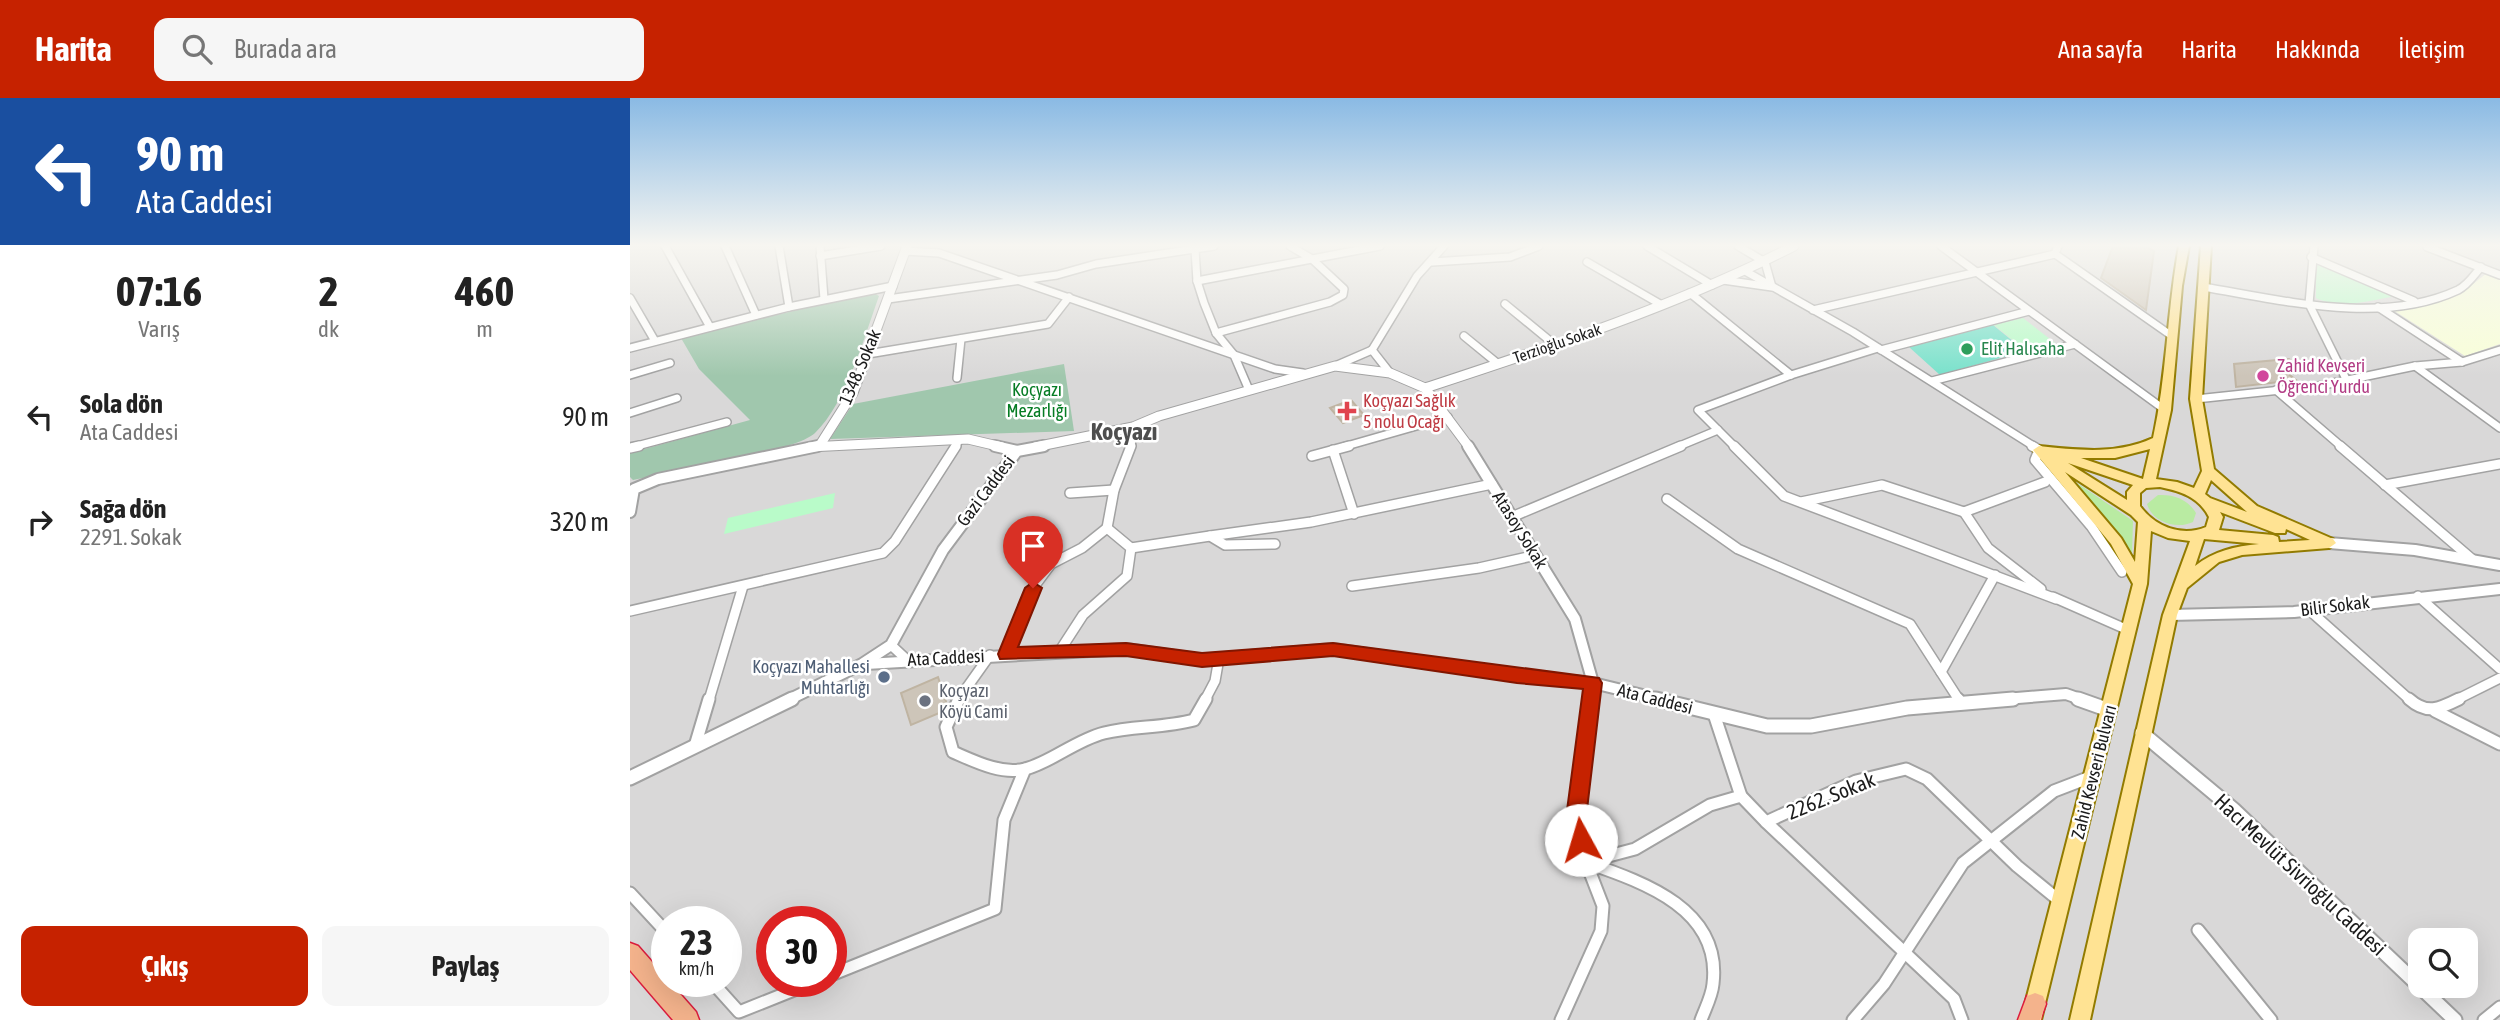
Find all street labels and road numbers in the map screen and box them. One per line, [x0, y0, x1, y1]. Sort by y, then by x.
street label: Terzioğlu Sokak [1511, 320, 1604, 367]
street label: 1348. Sokak [834, 326, 885, 408]
street label: Gazi Caddesi [952, 451, 1019, 530]
street label: Atasoy Sokak [1488, 487, 1552, 572]
street label: Bilir Sokak [2299, 591, 2371, 620]
street label: Ata Caddesi [907, 645, 985, 670]
street label: Ata Caddesi [1615, 679, 1695, 718]
street label: Zahid Kevseri Bulvarı [2067, 703, 2120, 841]
street label: 2262. Sokak [1783, 767, 1878, 824]
street label: Hacı Mevlüt Sivrioğlu Caddesi [2210, 788, 2391, 960]

